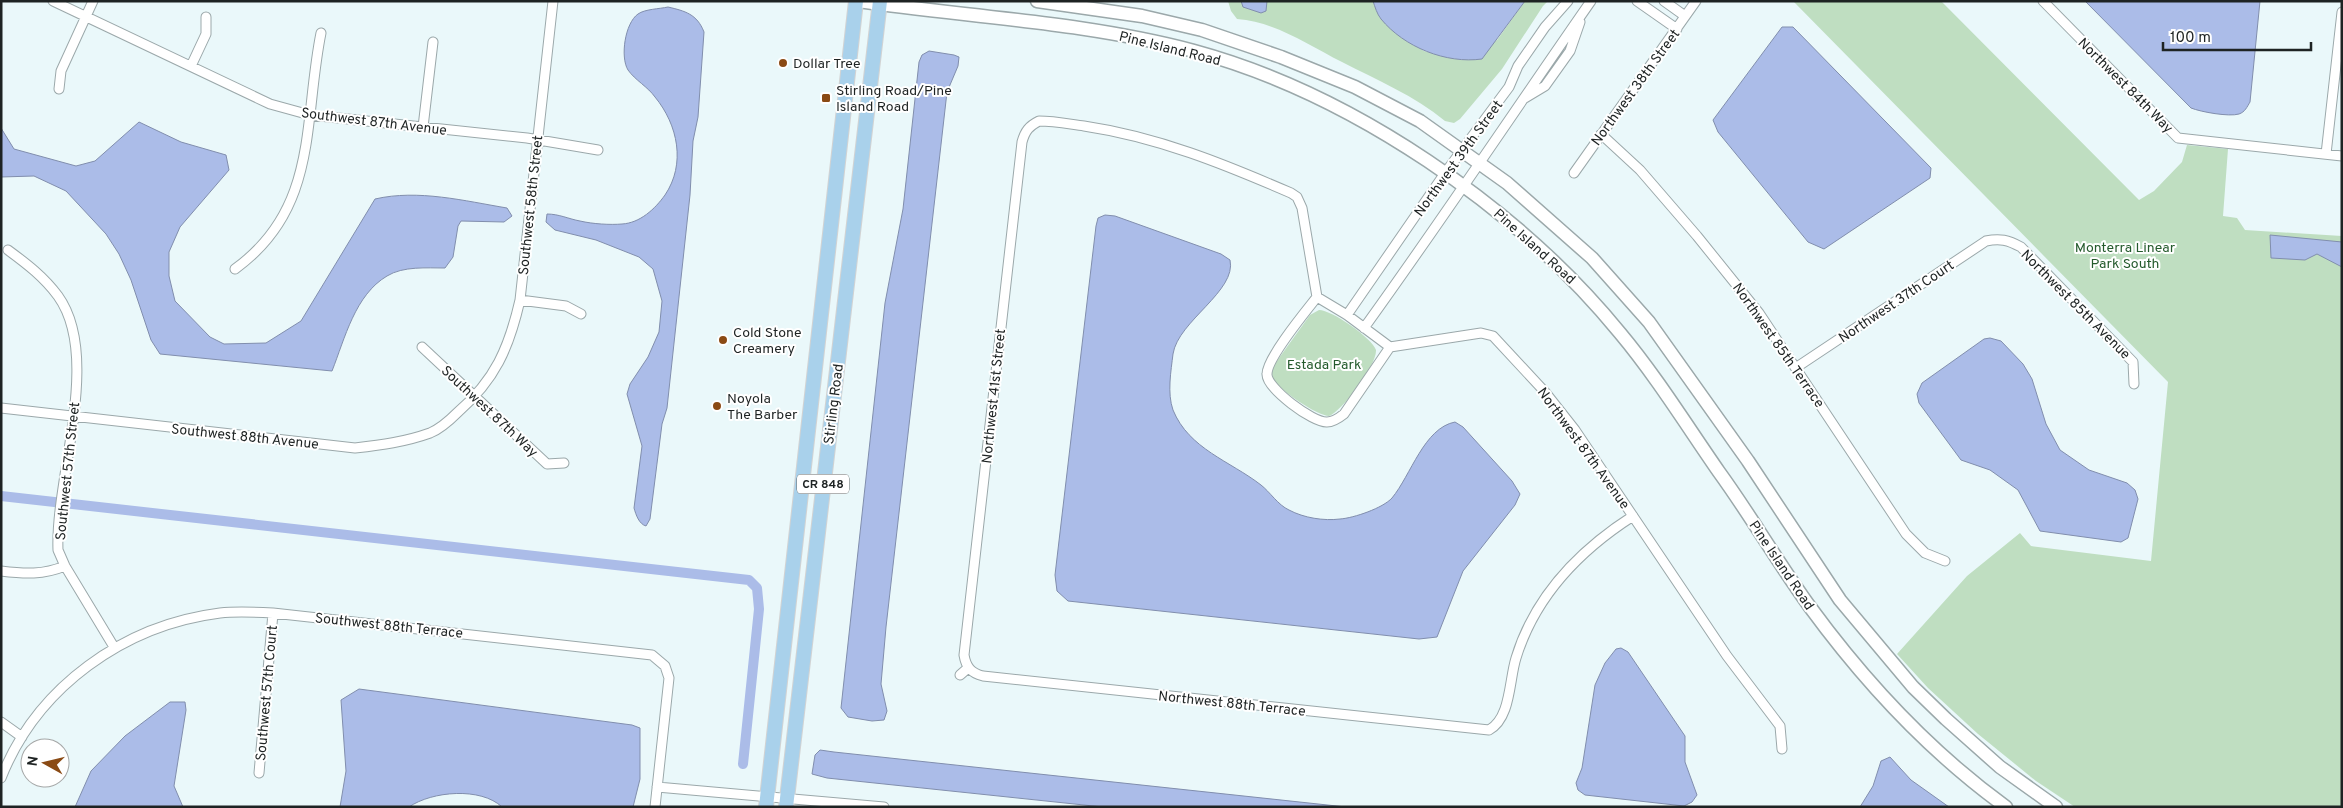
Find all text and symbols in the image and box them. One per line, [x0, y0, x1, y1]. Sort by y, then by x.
scale bar [2163, 20, 2310, 52]
street label: Northwest 38th Street [1588, 26, 1684, 149]
street label: Pine Island Road [1117, 29, 1222, 70]
text: 100 m [2170, 29, 2211, 48]
street label: Northwest 84th Way [2074, 35, 2176, 137]
place label: Dollar Tree [793, 56, 861, 73]
marker: Dollar Tree [777, 57, 789, 69]
place label: Stirling Road/Pine Island Road [836, 83, 952, 116]
marker: Stirling Road/Pine Island Road [820, 92, 832, 104]
street label: Northwest 39th Street [1411, 97, 1507, 220]
street label: Southwest 87th Avenue [300, 105, 448, 140]
street label: Southwest 58th Street [516, 134, 547, 276]
street label: Pine Island Road [1490, 206, 1578, 288]
park label: Monterra Linear Park South [2075, 240, 2176, 273]
street label: Northwest 85th Avenue [2017, 247, 2133, 363]
street label: Northwest 37th Court [1836, 257, 1958, 347]
street label: Northwest 85th Terrace [1728, 280, 1827, 412]
place label: Cold Stone Creamery [733, 325, 802, 358]
street label: Northwest 41st Street [979, 328, 1010, 464]
marker: Cold Stone Creamery [717, 334, 729, 346]
park label: Estada Park [1287, 357, 1361, 374]
street label: Southwest 87th Way [437, 363, 541, 461]
street label: Stirling Road [821, 363, 848, 445]
street label: Northwest 87th Avenue [1533, 385, 1633, 513]
place label: Noyola The Barber [727, 391, 798, 424]
marker: Noyola The Barber [711, 400, 723, 412]
street label: Southwest 57th Street [53, 401, 84, 541]
street label: Southwest 88th Avenue [170, 421, 319, 454]
road number: CR 848 [797, 474, 849, 494]
street label: Pine Island Road [1745, 518, 1817, 614]
street label: Southwest 88th Terrace [314, 610, 464, 643]
street label: Southwest 57th Court [253, 624, 282, 762]
street label: Northwest 88th Terrace [1157, 688, 1306, 721]
north arrow [20, 738, 70, 788]
text: N [24, 755, 43, 768]

